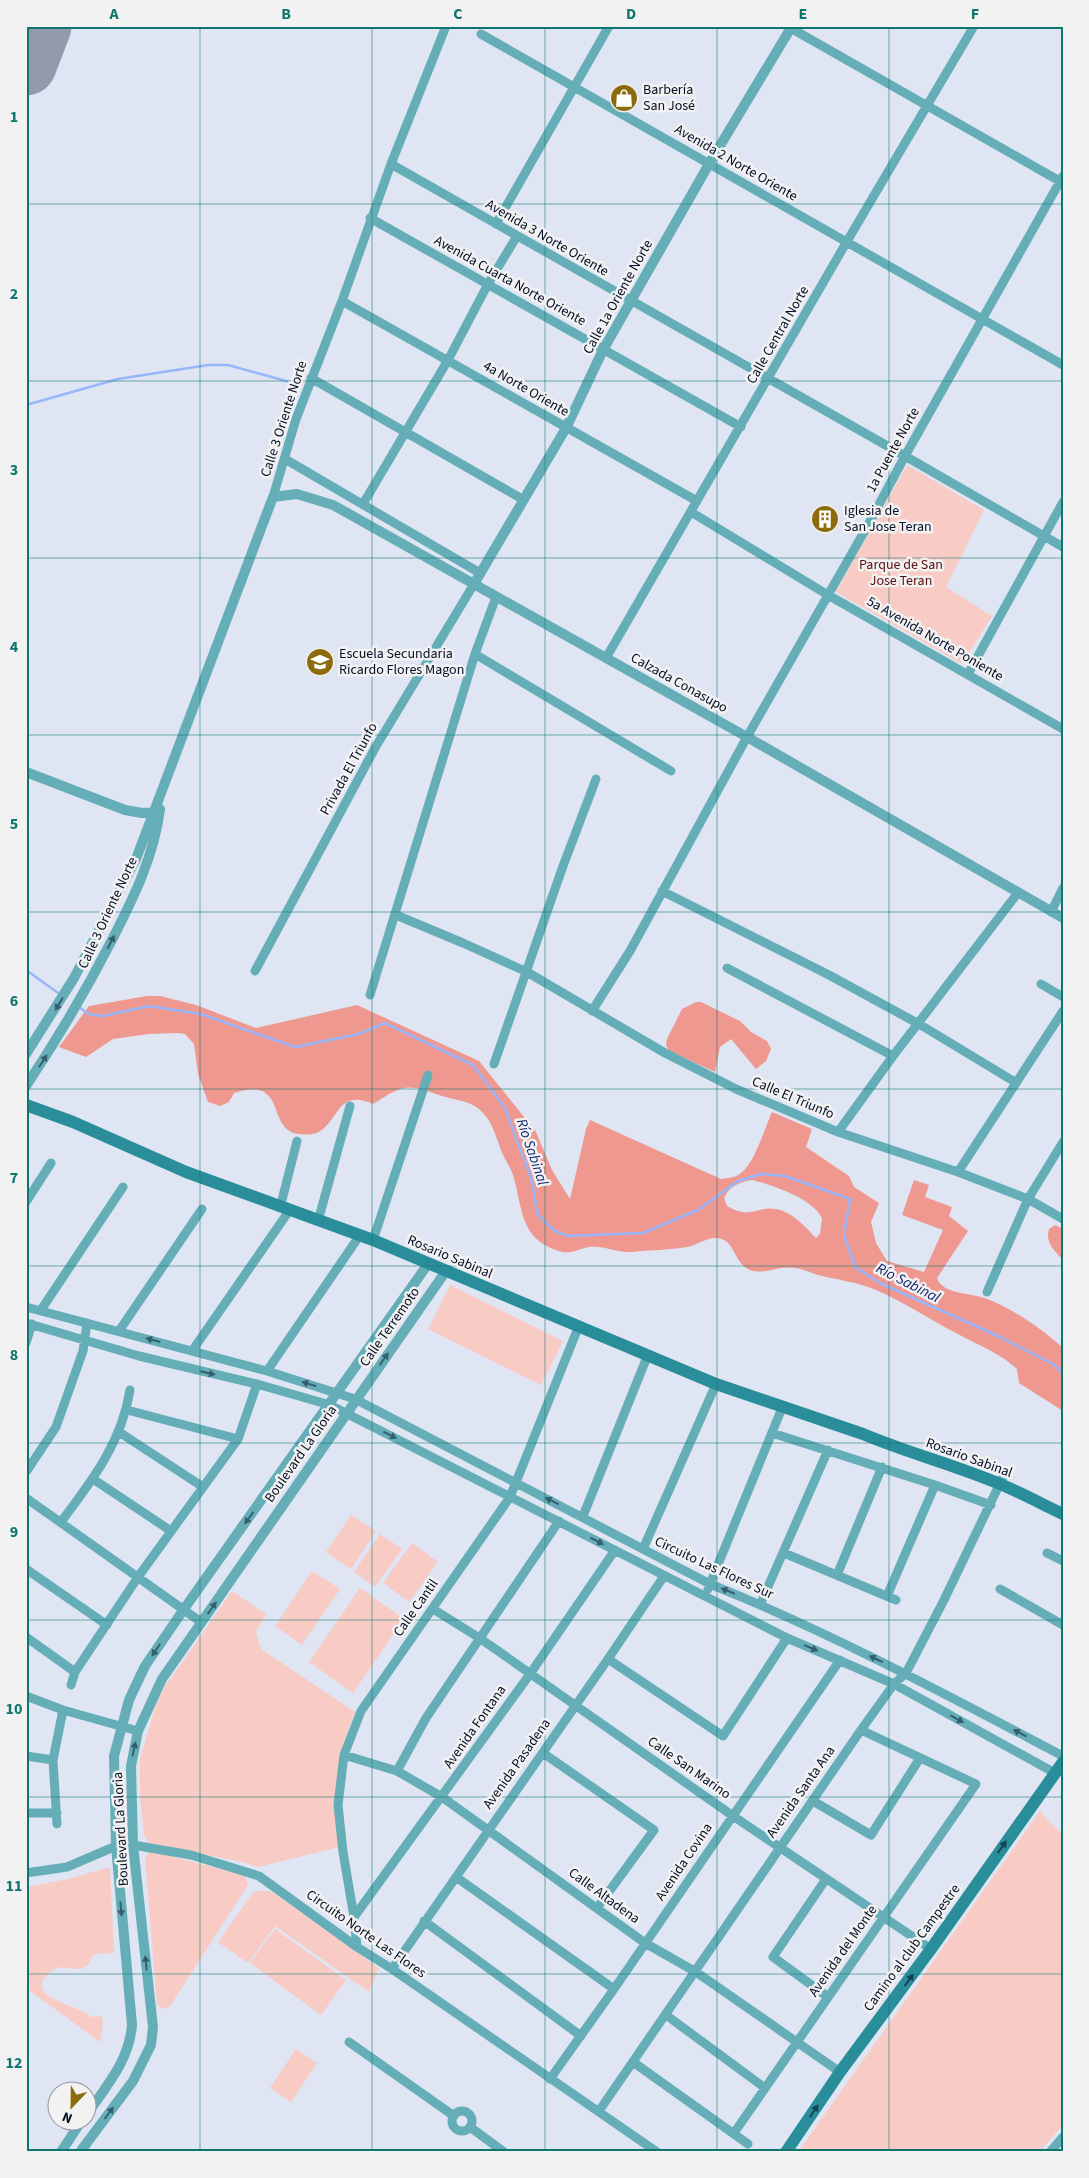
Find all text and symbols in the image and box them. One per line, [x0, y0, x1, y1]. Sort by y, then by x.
text: A [108, 3, 119, 25]
text: B [281, 3, 291, 25]
text: C [453, 3, 463, 25]
text: D [626, 3, 636, 25]
text: E [799, 3, 807, 25]
text: F [971, 3, 979, 25]
place label: Barbería San José [643, 80, 695, 116]
shop icon: Barbería San José [609, 83, 639, 113]
text: 1 [10, 106, 18, 128]
street label: Avenida 2 Norte Oriente [671, 120, 801, 206]
street label: Avenida 3 Norte Oriente [482, 195, 612, 281]
street label: Avenida Cuarta Norte Oriente [430, 231, 590, 331]
street label: Calle 1a Oriente Norte [578, 236, 658, 358]
street label: Calle Central Norte [742, 282, 814, 388]
text: 2 [10, 283, 18, 305]
street label: 4a Norte Oriente [479, 356, 573, 422]
street label: Calle 3 Oriente Norte [256, 358, 312, 480]
street label: 1a Puente Norte [861, 404, 925, 496]
text: 3 [10, 459, 18, 481]
place label: Iglesia de San Jose Teran [844, 501, 932, 537]
building icon: Iglesia de San Jose Teran [810, 504, 840, 534]
park label: Parque de San Jose Teran [859, 555, 943, 591]
street label: 5a Avenida Norte Poniente [863, 592, 1007, 686]
text: 4 [10, 636, 19, 658]
place label: Escuela Secundaria Ricardo Flores Magon [339, 644, 464, 680]
school or university icon: Escuela Secundaria Ricardo Flores Magon [305, 647, 335, 677]
street label: Calzada Conasupo [627, 648, 731, 718]
street label: Privada El Triunfo [315, 719, 383, 819]
text: 5 [10, 813, 18, 835]
street label: Calle 3 Oriente Norte [73, 854, 143, 972]
one-way arrow [107, 935, 115, 949]
text: 6 [10, 990, 18, 1012]
one-way arrow [54, 997, 63, 1010]
one-way arrow [38, 1054, 48, 1068]
street label: Calle El Triunfo [749, 1072, 837, 1124]
water label: Río Sabinal [511, 1116, 553, 1189]
text: 7 [10, 1167, 18, 1189]
street label: Rosario Sabinal [404, 1230, 496, 1284]
water label: Río Sabinal [872, 1258, 944, 1308]
street label: Calle Terremoto [355, 1283, 425, 1371]
one-way arrow [145, 1336, 160, 1344]
text: 8 [10, 1344, 18, 1366]
one-way arrow [379, 1352, 389, 1366]
one-way arrow [201, 1369, 216, 1377]
one-way arrow [302, 1379, 317, 1387]
street label: Boulevard La Gloria [260, 1401, 342, 1507]
one-way arrow [383, 1431, 397, 1439]
street label: Rosario Sabinal [923, 1433, 1016, 1483]
one-way arrow [545, 1497, 559, 1505]
one-way arrow [244, 1511, 254, 1525]
text: 9 [10, 1521, 18, 1543]
street label: Circuito Las Flores Sur [651, 1532, 777, 1604]
one-way arrow [590, 1537, 604, 1545]
street label: Calle Cantil [389, 1575, 443, 1641]
one-way arrow [721, 1587, 735, 1595]
one-way arrow [207, 1601, 217, 1614]
one-way arrow [151, 1644, 161, 1657]
one-way arrow [804, 1645, 818, 1653]
one-way arrow [868, 1654, 883, 1663]
street label: Avenida Fontana [439, 1681, 511, 1773]
text: 10 [6, 1698, 22, 1720]
street label: Avenida Pasadena [478, 1715, 556, 1813]
one-way arrow [950, 1715, 964, 1723]
one-way arrow [1013, 1729, 1026, 1738]
street label: Calle San Marino [643, 1732, 735, 1804]
one-way arrow [131, 1740, 139, 1756]
street label: Avenida Santa Ana [762, 1742, 840, 1842]
street label: Boulevard La Gloria [108, 1771, 134, 1887]
street label: Avenida Covina [651, 1819, 717, 1905]
one-way arrow [997, 1841, 1008, 1854]
street label: Calle Altadena [564, 1863, 644, 1929]
text: 11 [6, 1875, 22, 1897]
street label: Camino al club Campestre [859, 1880, 965, 2016]
street label: Circuito Norte Las Flores [302, 1885, 430, 1983]
one-way arrow [118, 1901, 126, 1917]
street label: Avenida del Monte [804, 1901, 882, 2001]
one-way arrow [141, 1954, 149, 1970]
one-way arrow [903, 1974, 914, 1987]
text: 12 [6, 2052, 22, 2074]
north arrow [48, 2080, 98, 2130]
one-way arrow [809, 2105, 819, 2118]
text: N [59, 2106, 76, 2128]
one-way arrow [104, 2106, 114, 2120]

